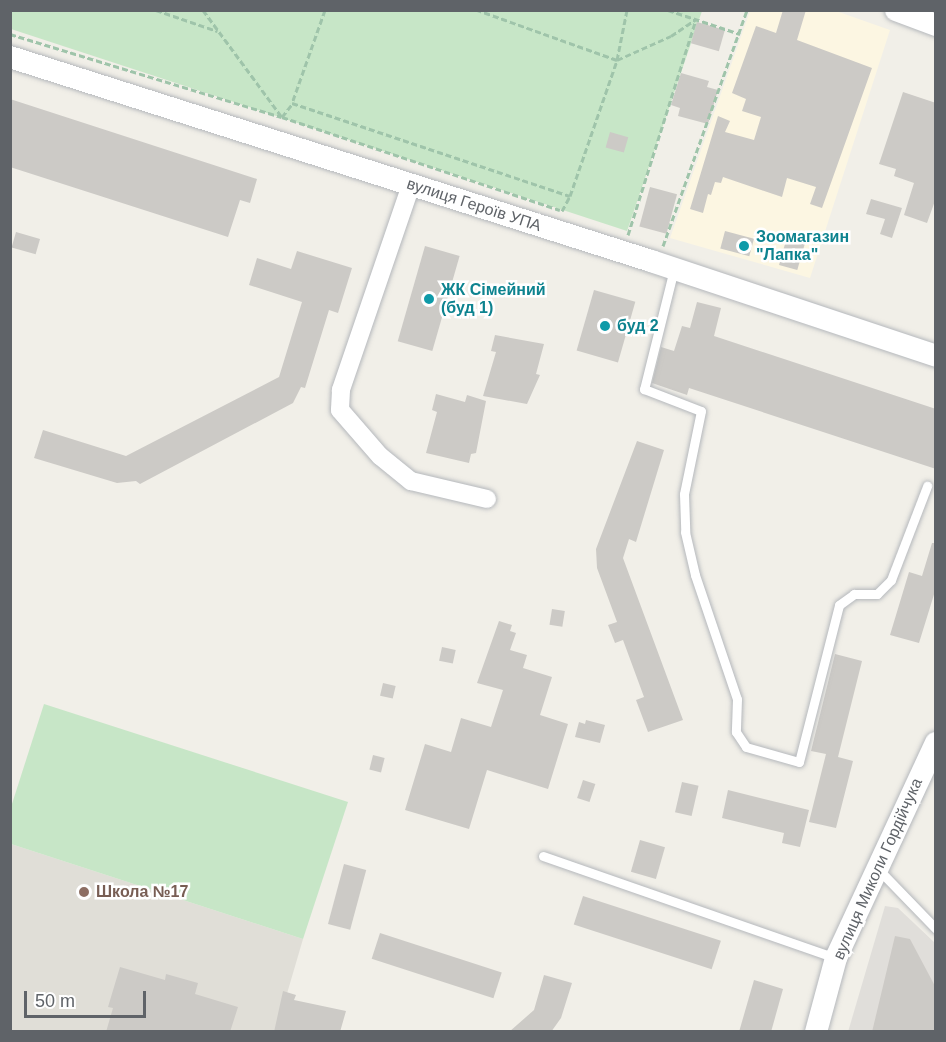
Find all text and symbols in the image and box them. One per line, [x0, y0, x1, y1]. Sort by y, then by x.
street label: вулиця Героїв УПА [404, 174, 544, 236]
place label: Зоомагазин "Лапка" [756, 227, 849, 265]
marker: Зоомагазин "Лапка" [737, 239, 751, 253]
place label: ЖК Сімейний (буд 1) [441, 280, 546, 318]
marker: ЖК Сімейний (буд 1) [422, 292, 436, 306]
place label: буд 2 [617, 316, 659, 336]
marker: буд 2 [598, 319, 612, 333]
street label: вулиця Миколи Гордійчука [829, 775, 927, 963]
place label: Школа №17 [96, 882, 188, 902]
marker: Школа №17 [77, 885, 91, 899]
scale bar [27, 979, 148, 1017]
text: 50 m [35, 991, 75, 1011]

